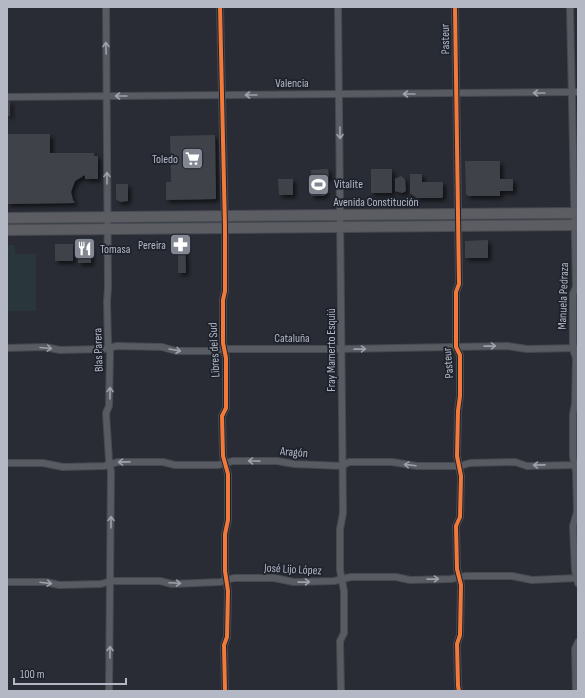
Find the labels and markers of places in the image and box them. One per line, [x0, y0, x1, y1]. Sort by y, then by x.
supermarket icon: Toledo [180, 146, 206, 172]
place label: Toledo [152, 152, 178, 167]
sports icon: Vitalite [306, 171, 332, 197]
place label: Vitalite [334, 177, 363, 192]
pharmacy icon: Pereira [168, 232, 194, 258]
restaurant icon: Tomasa [72, 236, 98, 262]
place label: Pereira [138, 238, 166, 253]
place label: Tomasa [100, 242, 131, 257]

